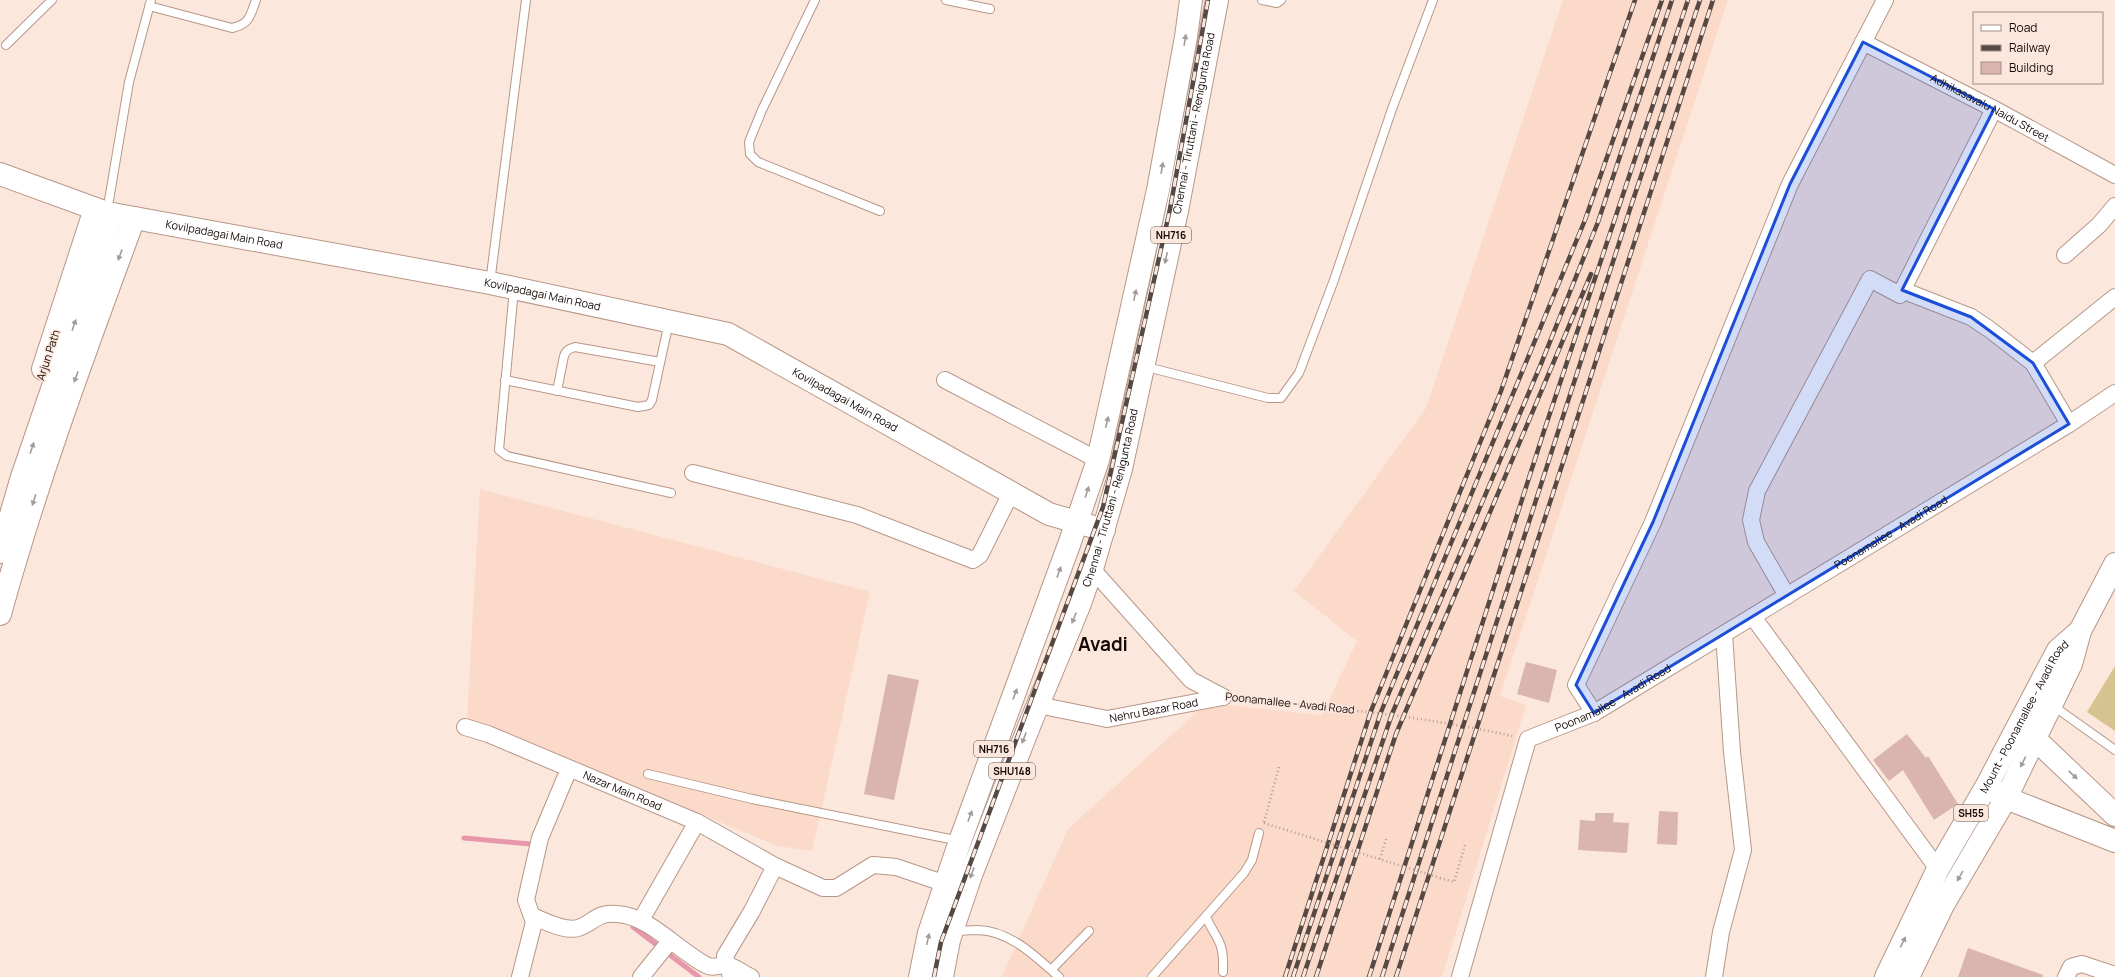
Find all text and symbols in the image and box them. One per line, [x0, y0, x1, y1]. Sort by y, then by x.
legend [1973, 12, 2103, 84]
text: Road [2009, 19, 2037, 36]
street label: Chennai - Tiruttani - Renigunta Road [1169, 31, 1218, 215]
one-way arrow [1183, 34, 1189, 46]
text: Railway [2009, 39, 2051, 56]
text: Building [2009, 59, 2053, 76]
street label: Adhikasavalu Naidu Street [1928, 70, 2052, 145]
one-way arrow [1159, 162, 1165, 174]
street label: Kovilpadagai Main Road [165, 216, 284, 252]
road number: NH716 [1151, 227, 1191, 243]
one-way arrow [117, 249, 123, 261]
one-way arrow [1163, 252, 1169, 264]
street label: Kovilpadagai Main Road [483, 274, 602, 314]
one-way arrow [1133, 289, 1139, 302]
one-way arrow [72, 319, 78, 331]
street label: Arjun Path [32, 328, 63, 382]
street label: Kovilpadagai Main Road [790, 364, 901, 435]
one-way arrow [72, 371, 78, 383]
street label: Chennai - Tiruttani - Renigunta Road [1078, 407, 1141, 589]
one-way arrow [1104, 416, 1110, 428]
one-way arrow [29, 442, 35, 454]
one-way arrow [1085, 486, 1091, 498]
street label: Poonamallee - Avadi Road [1831, 492, 1950, 572]
one-way arrow [31, 494, 37, 506]
one-way arrow [1057, 565, 1063, 577]
one-way arrow [1070, 613, 1076, 625]
district label: Avadi [1078, 631, 1128, 657]
street label: Mount - Poonamallee - Avadi Road [1976, 636, 2071, 796]
street label: Poonamallee - Avadi Road [1552, 660, 1673, 735]
one-way arrow [1012, 687, 1018, 699]
street label: Poonamallee - Avadi Road [1225, 688, 1355, 717]
street label: Nehru Bazar Road [1108, 694, 1199, 725]
one-way arrow [1021, 733, 1027, 745]
road number: NH716 [974, 741, 1014, 757]
one-way arrow [2020, 756, 2026, 768]
road number: SHU148 [989, 763, 1035, 779]
street label: Nazar Main Road [581, 767, 664, 813]
one-way arrow [2068, 771, 2078, 780]
road number: SH55 [1954, 805, 1988, 821]
one-way arrow [967, 809, 973, 821]
one-way arrow [969, 867, 975, 879]
one-way arrow [1957, 870, 1964, 882]
one-way arrow [925, 933, 931, 945]
one-way arrow [1900, 936, 1906, 947]

